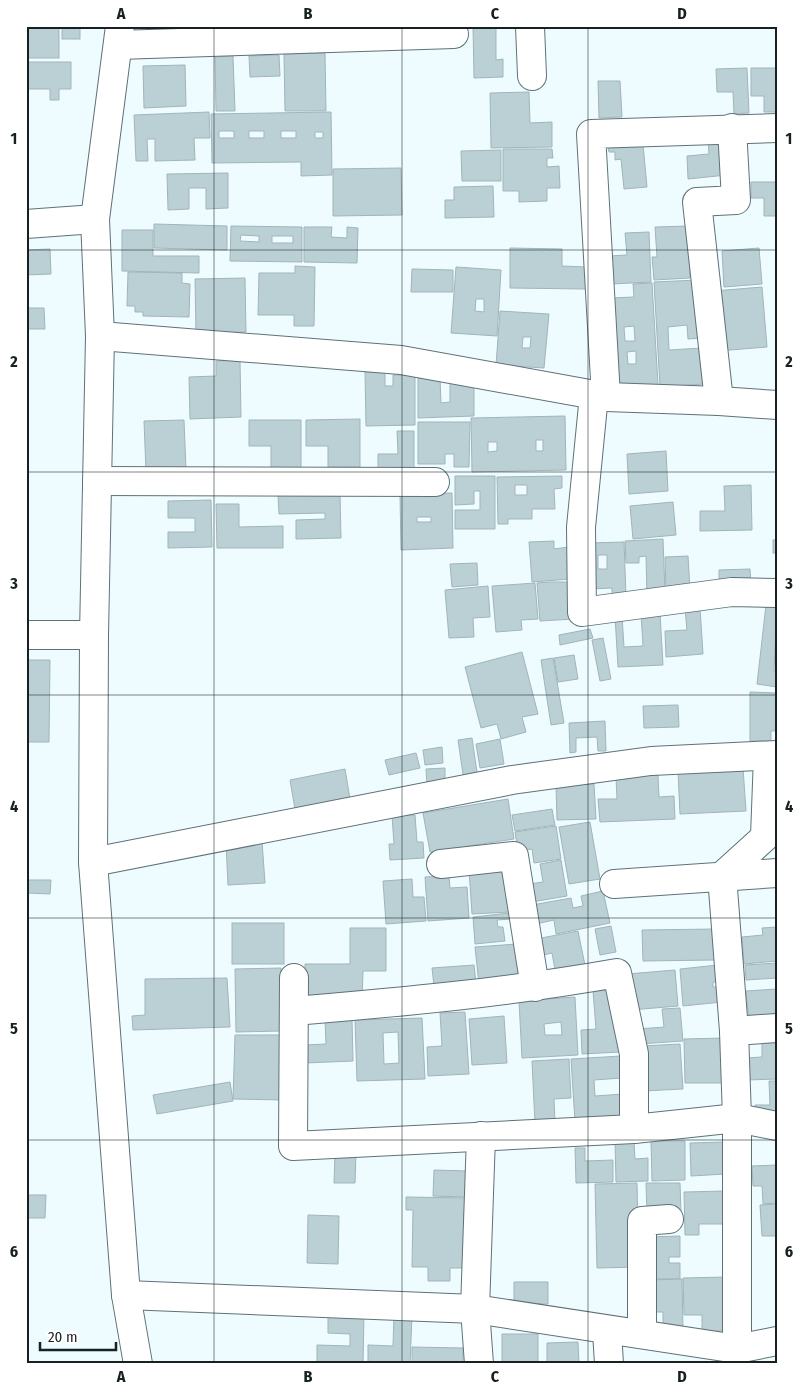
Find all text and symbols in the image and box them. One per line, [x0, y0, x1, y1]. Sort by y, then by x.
text: A [116, 4, 126, 23]
text: B [304, 4, 313, 23]
text: C [491, 4, 500, 23]
text: D [677, 4, 687, 23]
text: 1 [11, 129, 17, 148]
text: 1 [786, 129, 792, 148]
text: 2 [9, 352, 18, 371]
text: 2 [784, 352, 793, 371]
text: 3 [9, 574, 18, 593]
text: 3 [784, 574, 793, 593]
text: 4 [10, 797, 18, 816]
text: 4 [785, 797, 793, 816]
text: 5 [10, 1019, 18, 1038]
text: 5 [785, 1019, 793, 1038]
text: 6 [10, 1242, 18, 1261]
text: 6 [785, 1242, 793, 1261]
scale bar [40, 1320, 116, 1352]
text: 20 m [48, 1328, 78, 1346]
text: A [116, 1367, 126, 1386]
text: B [304, 1367, 313, 1386]
text: C [491, 1367, 500, 1386]
text: D [677, 1367, 687, 1386]

